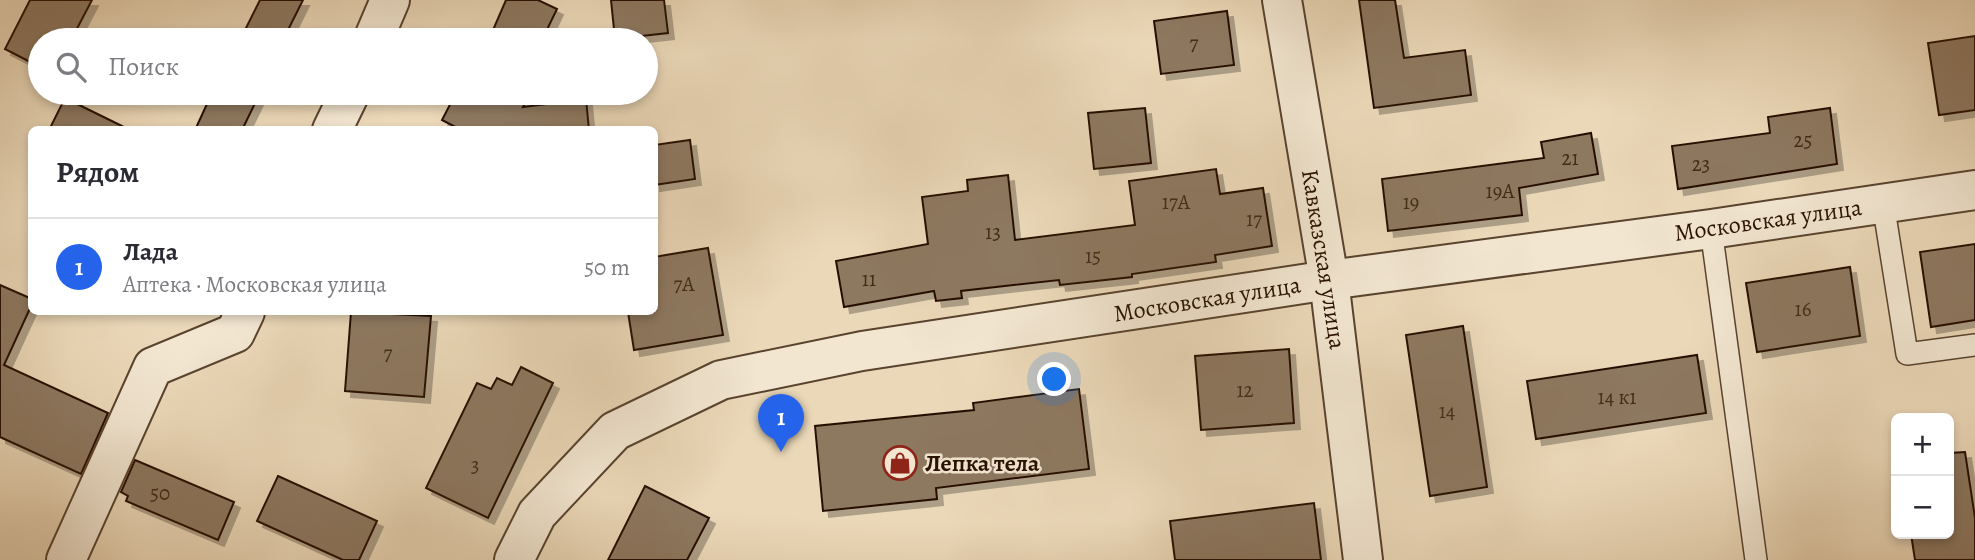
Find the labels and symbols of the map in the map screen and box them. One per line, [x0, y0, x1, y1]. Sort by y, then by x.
house number: 7 [1190, 29, 1199, 57]
house number: 25 [1793, 126, 1813, 154]
house number: 21 [1561, 144, 1579, 172]
house number: 23 [1692, 150, 1710, 178]
street label: Кавказская улица [1294, 167, 1354, 351]
house number: 19А [1485, 177, 1515, 205]
house number: 17А [1162, 188, 1191, 216]
house number: 19 [1403, 188, 1419, 216]
street label: Московская улица [1672, 191, 1864, 249]
house number: 17 [1246, 205, 1262, 233]
house number: 13 [985, 218, 1001, 246]
house number: 15 [1085, 242, 1101, 270]
house number: 11 [862, 265, 876, 293]
street label: Московская улица [1111, 268, 1303, 330]
house number: 7А [673, 270, 695, 298]
house number: 16 [1795, 295, 1812, 323]
house number: 7 [384, 339, 393, 367]
your location [1037, 362, 1071, 396]
house number: 12 [1236, 376, 1254, 404]
house number: 14 к1 [1598, 383, 1636, 411]
pin: 1 [758, 394, 804, 452]
house number: 14 [1439, 397, 1455, 425]
shop icon: Лепка тела [881, 444, 919, 482]
place label: Лепка тела [925, 447, 1040, 479]
house number: 3 [471, 451, 479, 479]
house number: 50 [150, 479, 170, 507]

